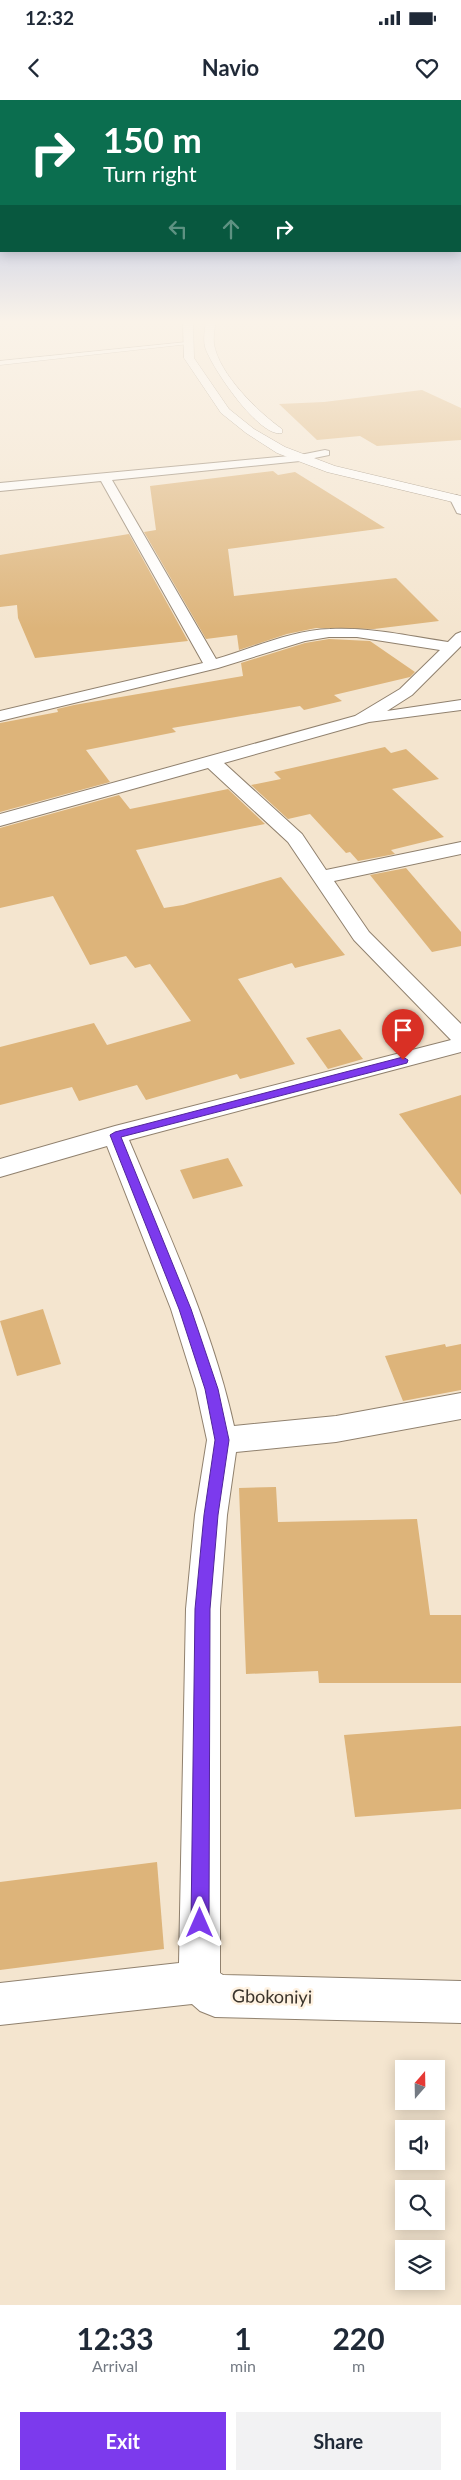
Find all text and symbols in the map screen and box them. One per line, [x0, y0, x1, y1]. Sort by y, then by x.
text: 12:32 [25, 6, 74, 29]
icon: back [20, 54, 48, 82]
text: Navio [202, 54, 259, 81]
icon: heart [413, 54, 441, 82]
text: 150 m [103, 118, 202, 160]
icon: right [20, 120, 85, 185]
text: Turn right [103, 160, 197, 187]
icon: left [164, 215, 192, 243]
icon: ahead [217, 215, 245, 243]
icon: right [270, 215, 298, 243]
pin [382, 1009, 424, 1060]
icon: arrive [389, 1016, 417, 1044]
position arrow [173, 1896, 225, 1948]
street label: Gbokoniyi [232, 1984, 312, 2008]
north arrow [395, 2060, 445, 2110]
map controls [395, 2060, 445, 2290]
button: sound [395, 2120, 445, 2170]
button: search [395, 2180, 445, 2230]
button: layers [395, 2240, 445, 2290]
text: 12:33 [76, 2320, 154, 2356]
text: 1 [234, 2320, 252, 2356]
text: 220 [332, 2320, 385, 2356]
text: Arrival [92, 2356, 138, 2375]
text: min [230, 2356, 256, 2375]
text: m [352, 2356, 365, 2375]
button: Exit [20, 2412, 226, 2470]
button: Share [236, 2412, 441, 2470]

